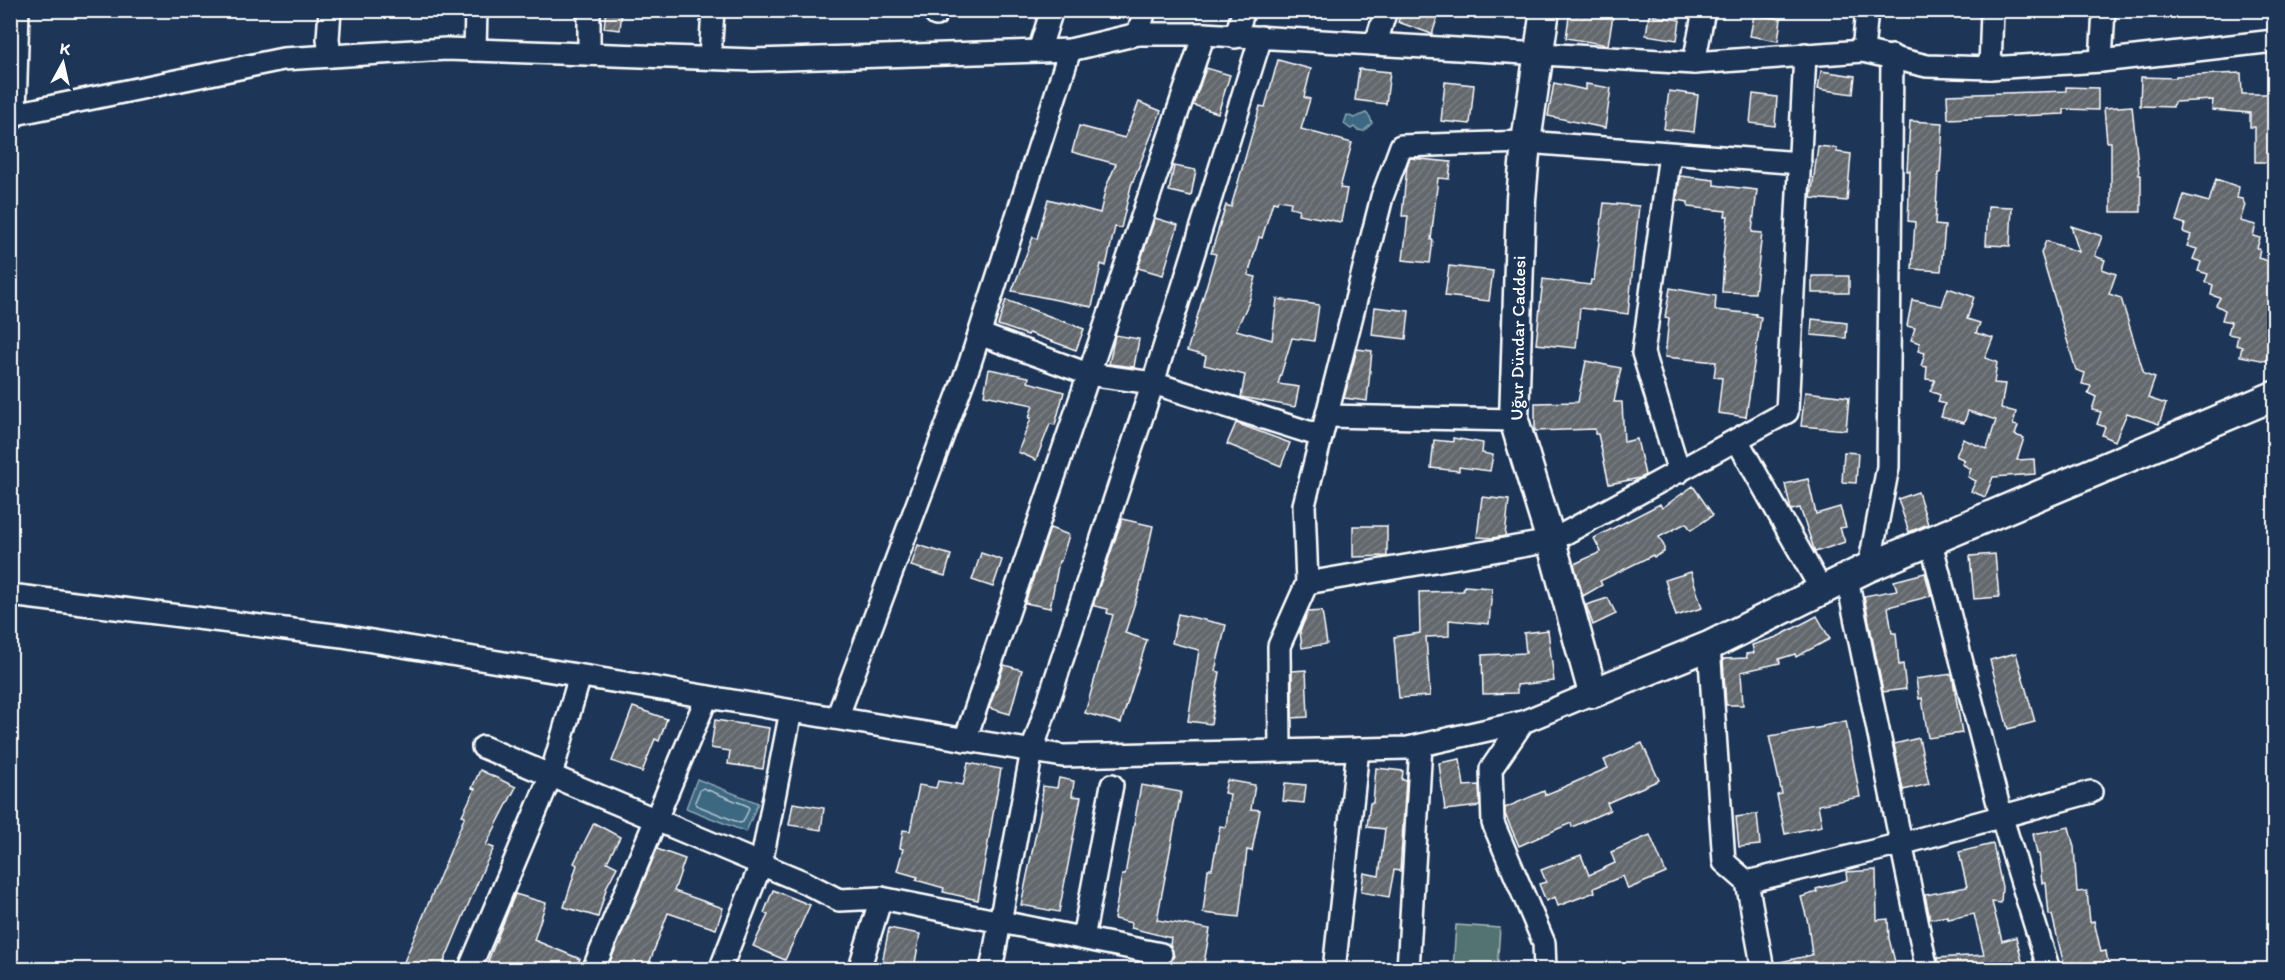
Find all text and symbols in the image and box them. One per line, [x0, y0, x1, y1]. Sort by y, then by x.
north arrow [33, 33, 93, 93]
text: K [59, 39, 72, 59]
street label: Uğur Dündar Caddesi [1506, 255, 1530, 421]

